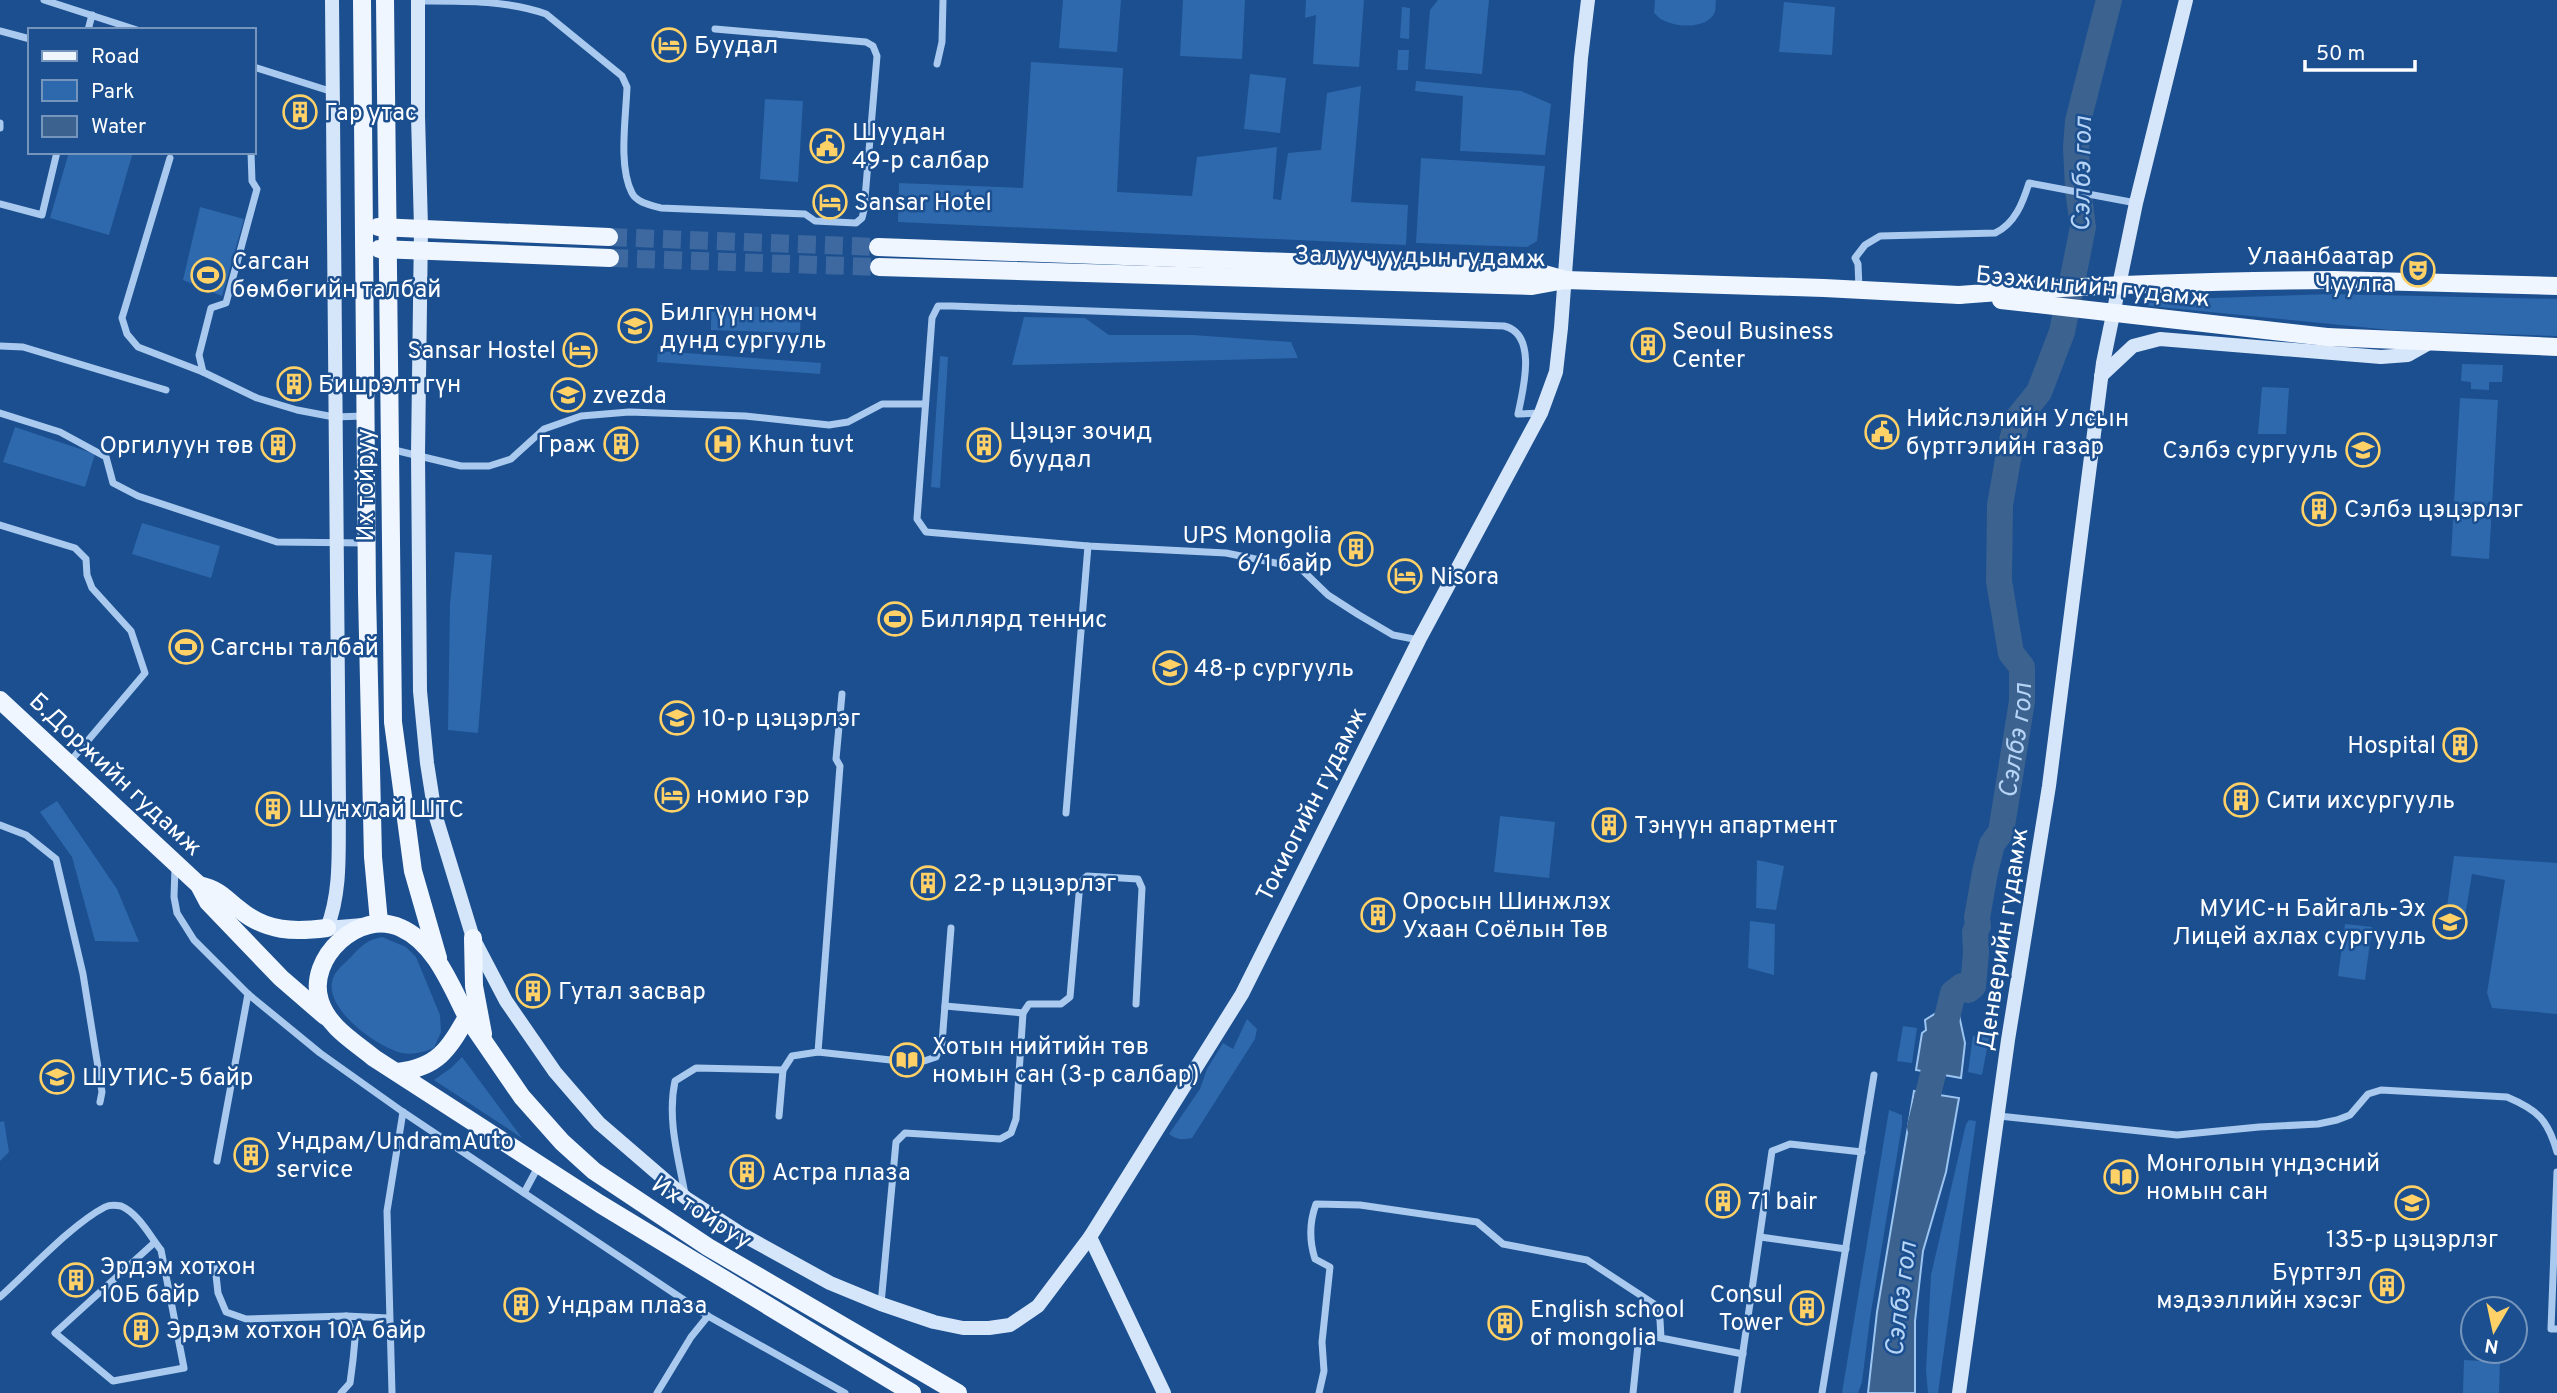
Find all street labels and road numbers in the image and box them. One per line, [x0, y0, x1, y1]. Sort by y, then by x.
street label: Залуучуудын гудамж [1294, 241, 1546, 275]
street label: Бээжингийн гудамж [1974, 261, 2212, 315]
street label: Их тойруу [352, 429, 382, 541]
street label: Б.Доржийн гудамж [22, 687, 207, 863]
street label: Токиогийн гудамж [1251, 703, 1375, 907]
street label: Денверийн гудамж [1972, 826, 2036, 1053]
street label: Их тойруу [645, 1170, 756, 1257]

